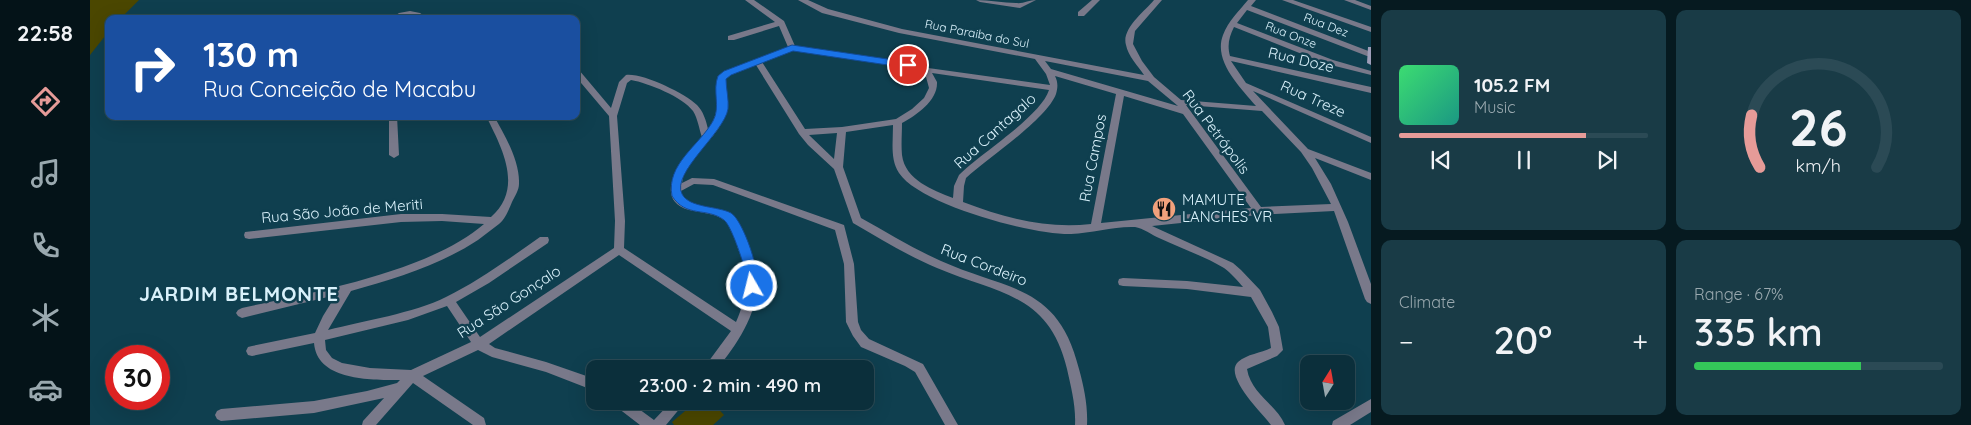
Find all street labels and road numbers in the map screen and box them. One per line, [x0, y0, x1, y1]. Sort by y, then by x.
street label: Rua Dez [1302, 9, 1351, 40]
street label: Rua Paraiba do Sul [924, 16, 1031, 51]
street label: Rua Onze [1263, 18, 1319, 51]
street label: Rua Doze [1266, 43, 1336, 76]
street label: Rua Treze [1278, 76, 1349, 121]
street label: Rua Petrópolis [1179, 86, 1254, 178]
street label: Rua Cantagalo [950, 89, 1040, 173]
street label: Rua Campos [1075, 112, 1110, 204]
street label: Rua São João de Meriti [260, 194, 423, 227]
street label: Rua Cordeiro [938, 239, 1030, 290]
street label: Rua São Gonçalo [453, 261, 564, 342]

